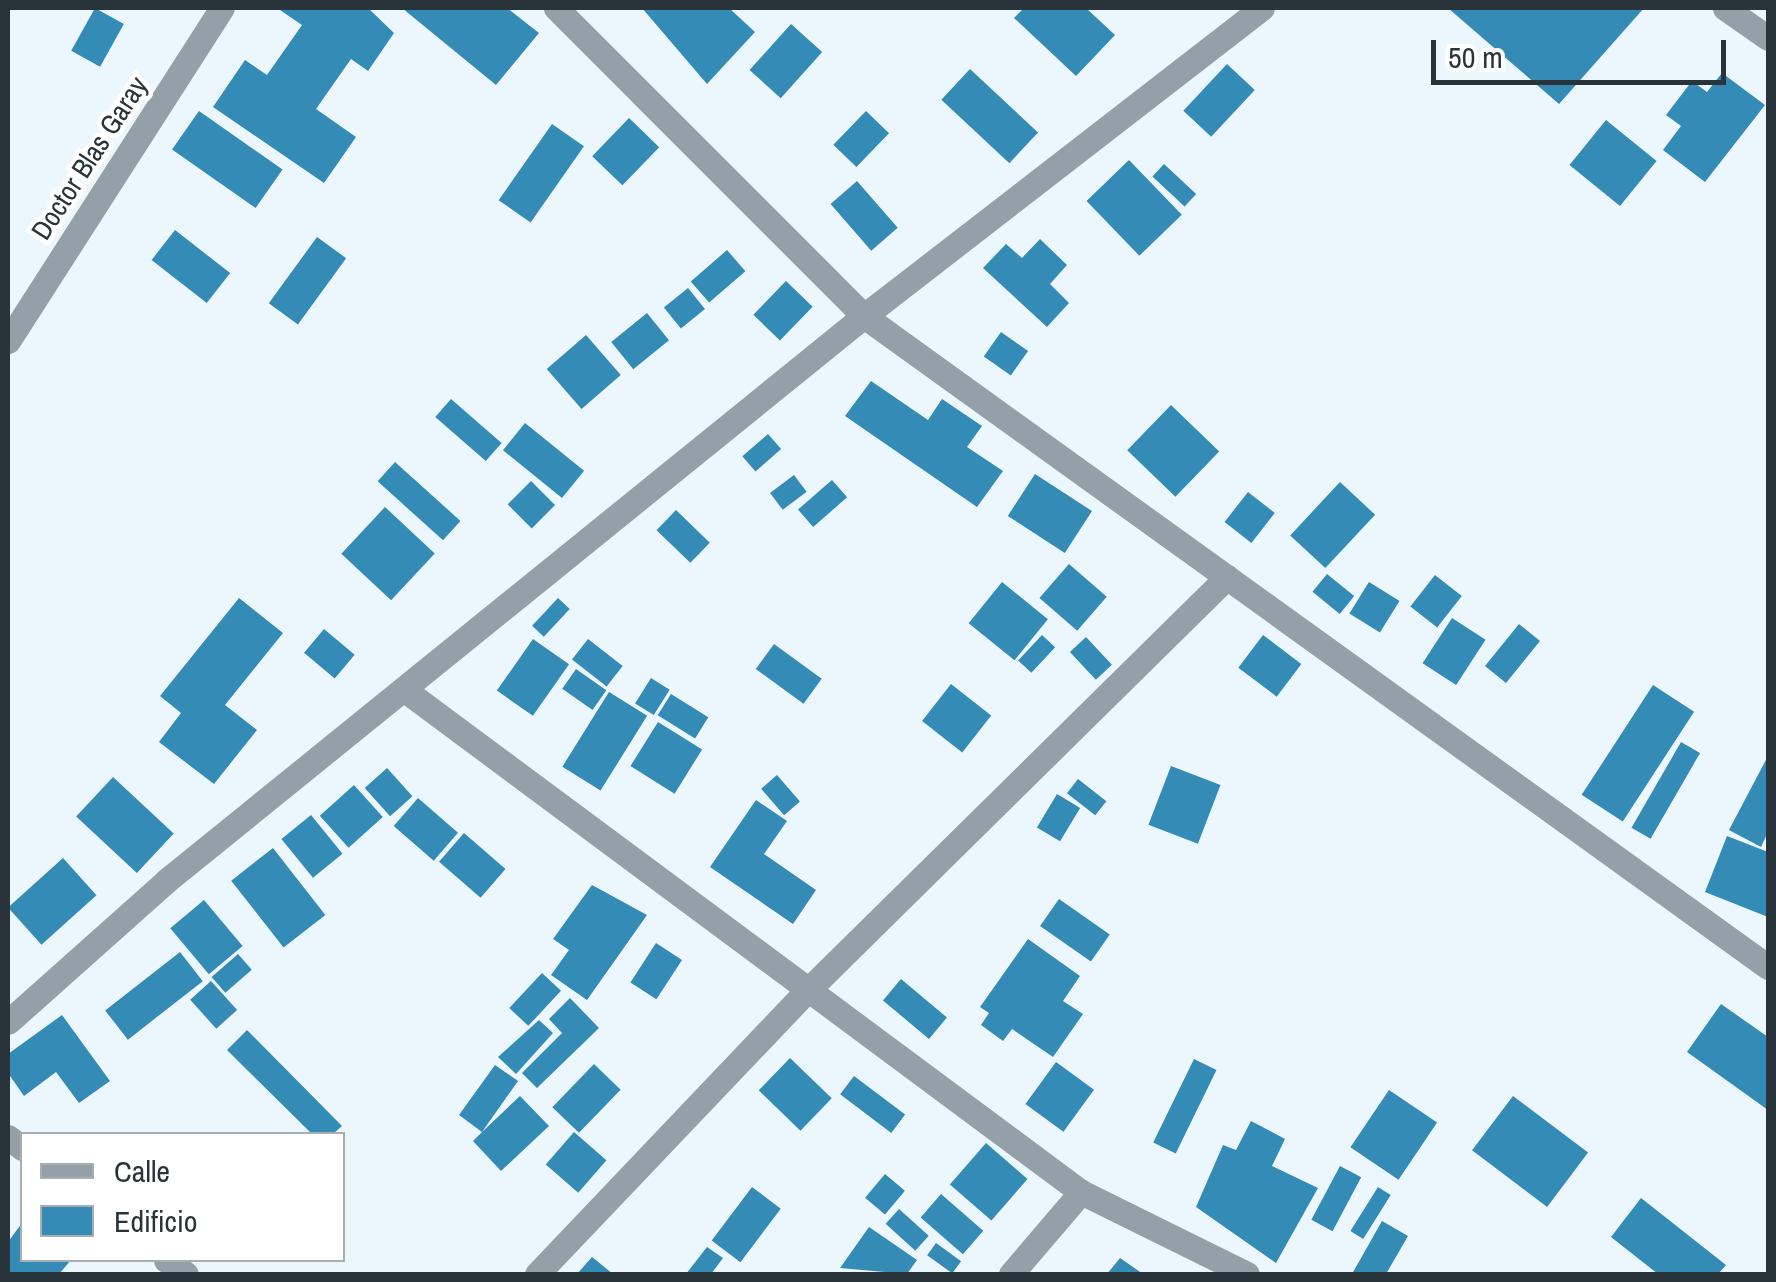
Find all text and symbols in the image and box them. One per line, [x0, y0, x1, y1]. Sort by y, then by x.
scale bar [1436, 20, 1731, 82]
text: 50 m [1448, 37, 1503, 77]
street label: Doctor Blas Garay [24, 70, 154, 246]
legend [20, 1132, 345, 1262]
text: Calle [114, 1151, 170, 1191]
text: Edificio [114, 1201, 197, 1241]

